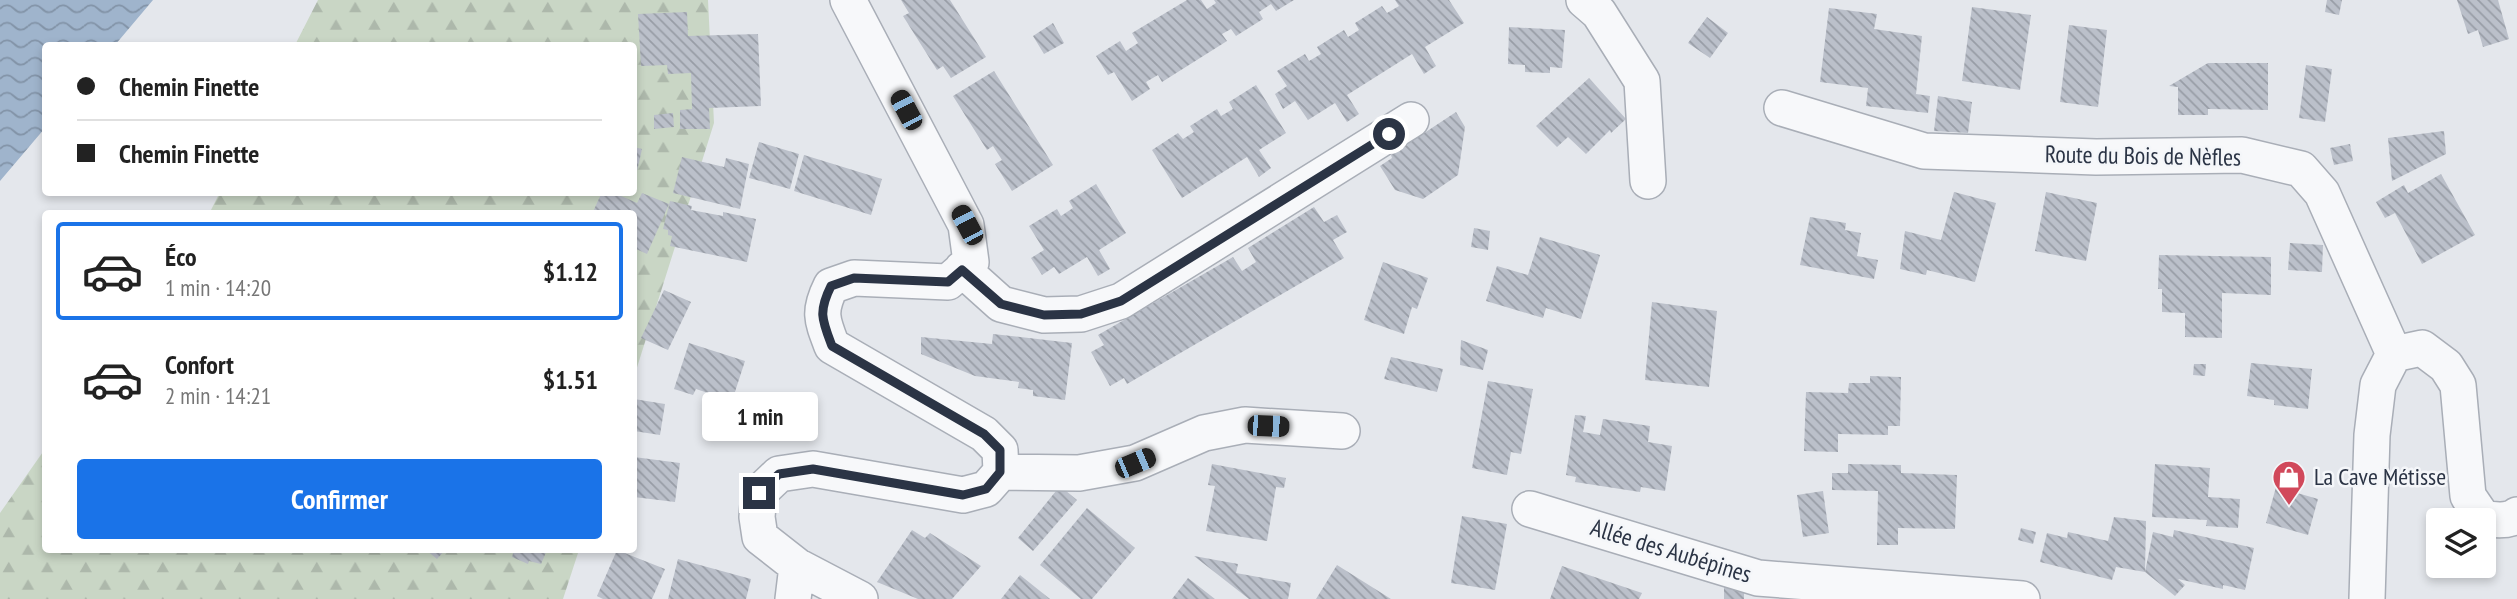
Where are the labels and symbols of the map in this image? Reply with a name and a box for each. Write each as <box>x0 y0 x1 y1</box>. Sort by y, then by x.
car <box>887 87 926 133</box>
route start <box>1373 118 1405 150</box>
street label: Route du Bois de Nèfles <box>2045 138 2241 173</box>
car <box>948 202 987 248</box>
callout: 1 min <box>701 392 817 440</box>
car <box>1247 415 1290 437</box>
car <box>1112 445 1159 481</box>
shop icon: La Cave Métisse <box>2270 458 2308 507</box>
place label: La Cave Métisse <box>2314 461 2446 492</box>
route end <box>743 477 775 509</box>
street label: Allée des Aubépines <box>1587 511 1755 590</box>

